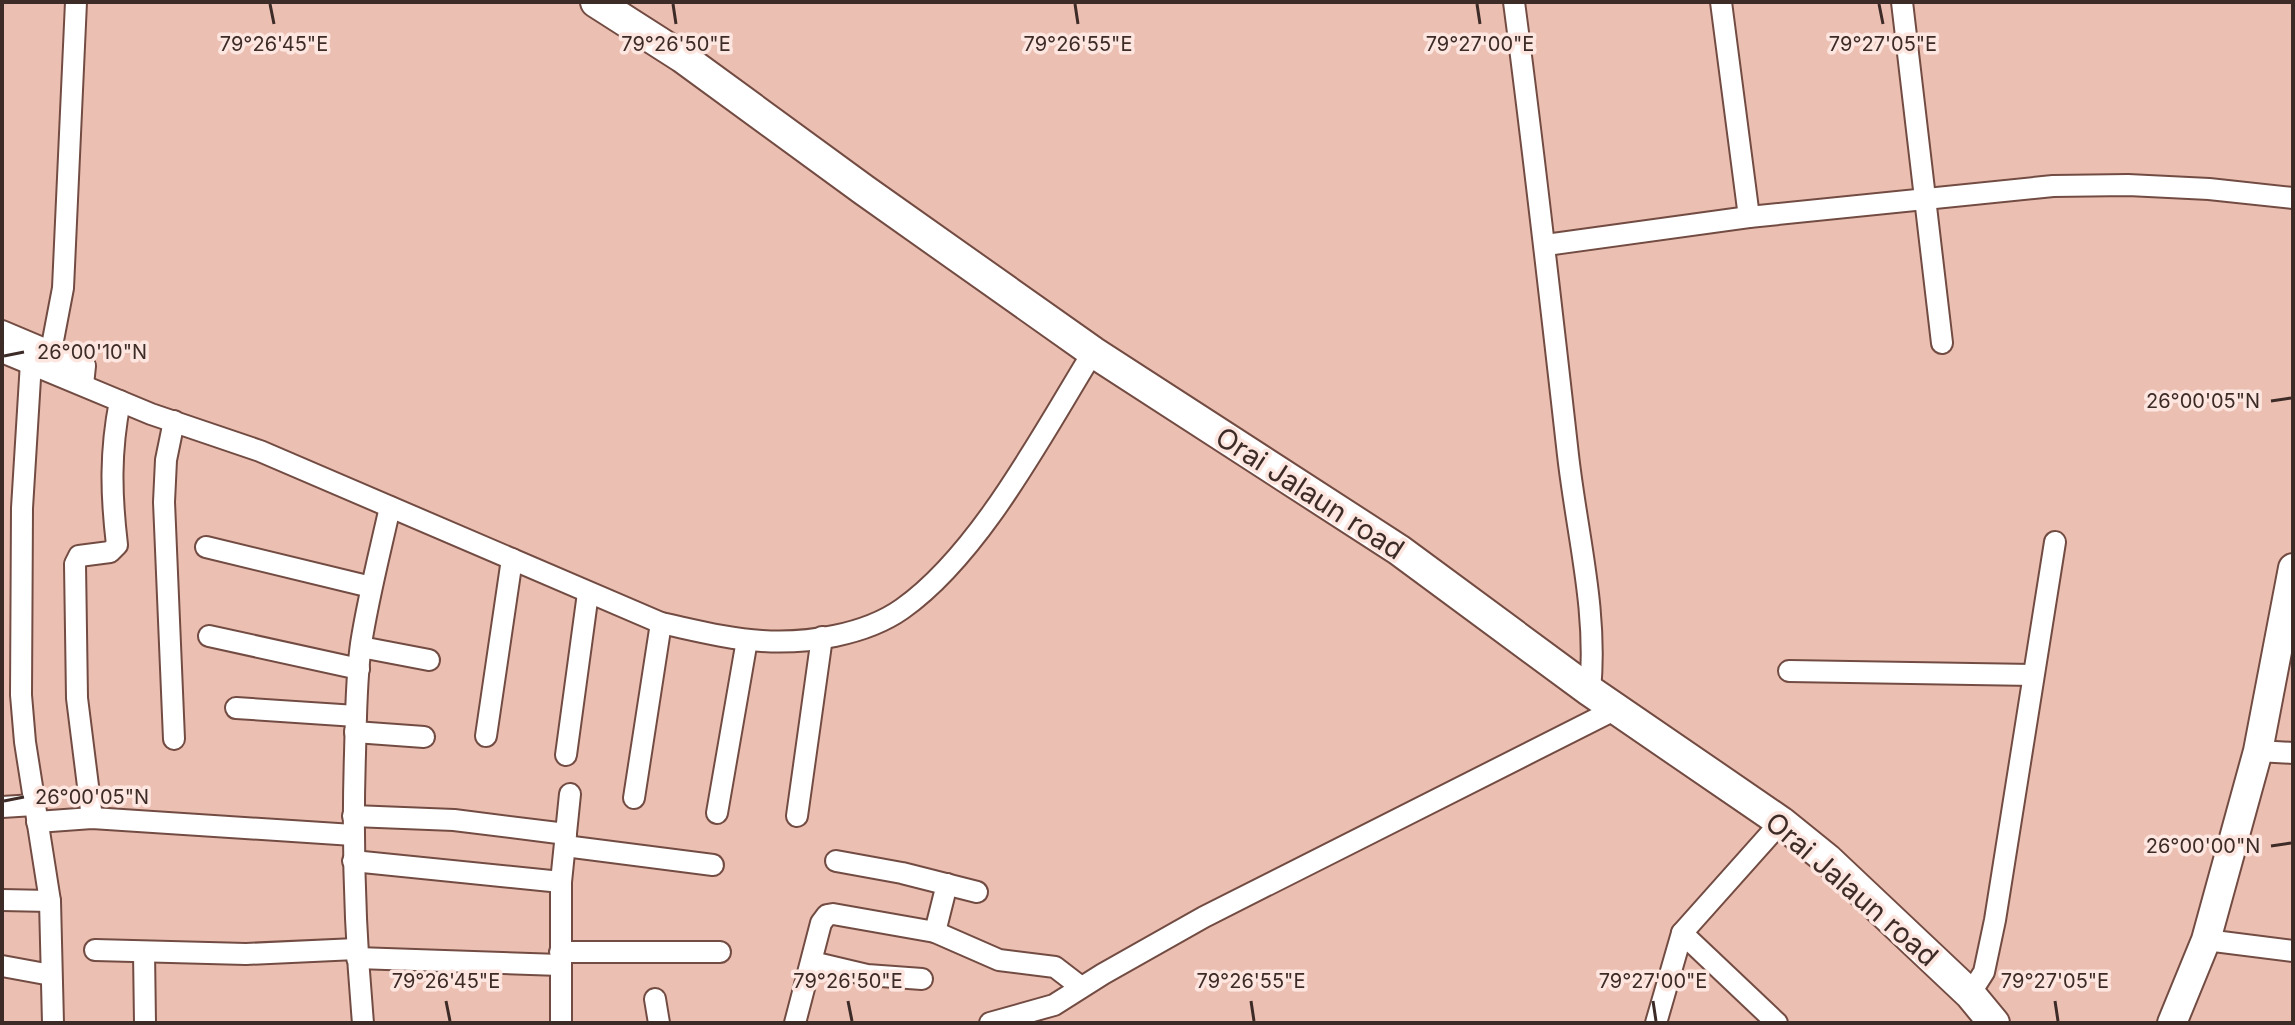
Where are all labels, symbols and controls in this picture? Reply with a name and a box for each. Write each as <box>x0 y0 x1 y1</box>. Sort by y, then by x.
text: 79°26'45"E <box>220 32 328 56</box>
text: 79°26'50"E <box>621 32 731 56</box>
text: 79°26'55"E <box>1024 32 1132 56</box>
text: 79°27'00"E <box>1426 32 1534 56</box>
text: 79°27'05"E <box>1829 32 1937 56</box>
text: 26°00'10"N <box>37 340 147 364</box>
text: 26°00'05"N <box>2146 389 2260 413</box>
street label: Orai Jalaun road <box>1210 420 1410 566</box>
text: 26°00'05"N <box>35 785 149 809</box>
street label: Orai Jalaun road <box>1759 805 1945 973</box>
text: 26°00'00"N <box>2146 834 2260 858</box>
text: 79°26'45"E <box>392 969 500 993</box>
text: 79°26'50"E <box>793 969 903 993</box>
text: 79°26'55"E <box>1197 969 1305 993</box>
text: 79°27'00"E <box>1599 969 1707 993</box>
text: 79°27'05"E <box>2001 969 2109 993</box>

